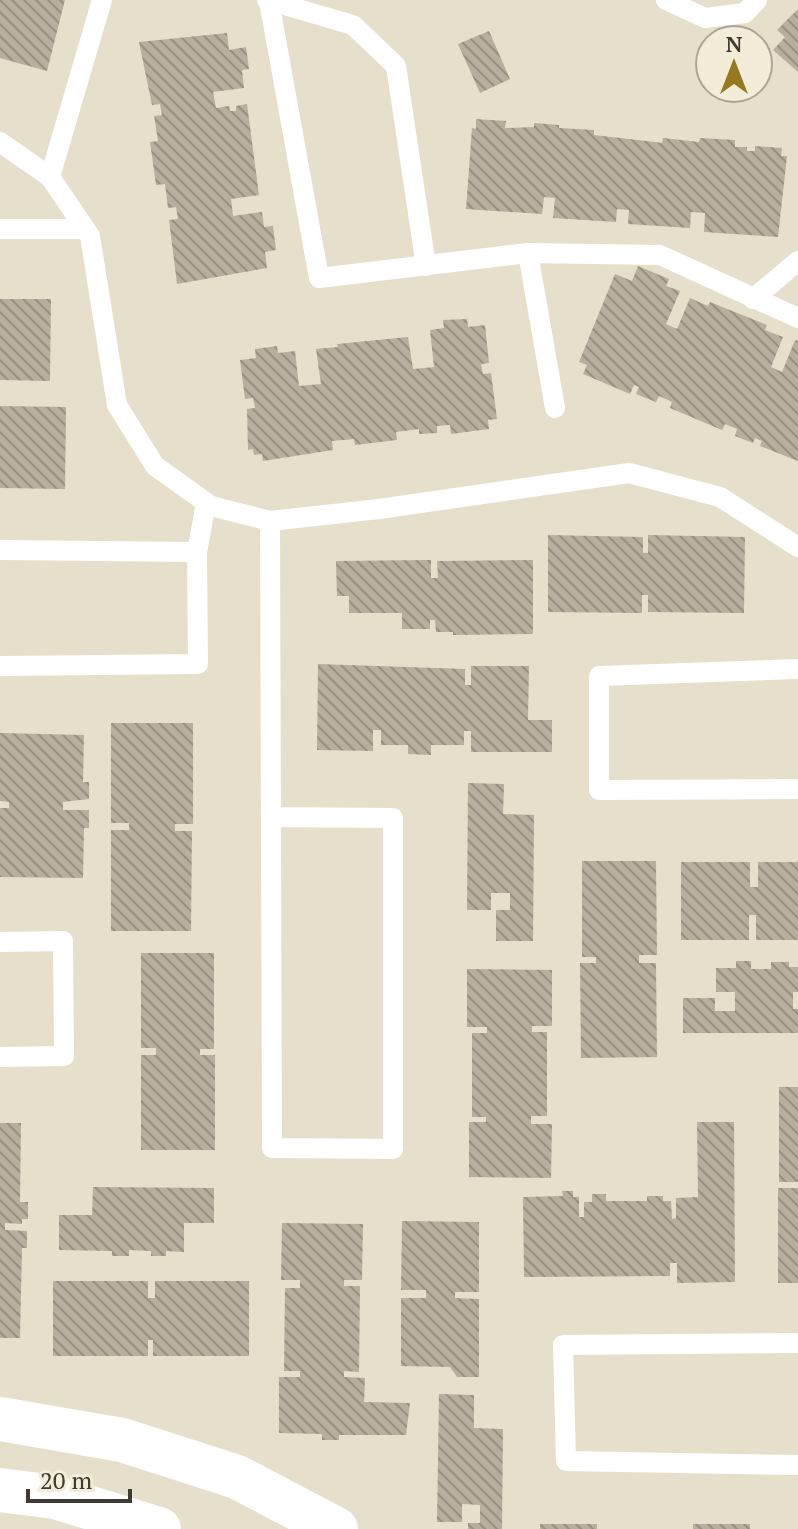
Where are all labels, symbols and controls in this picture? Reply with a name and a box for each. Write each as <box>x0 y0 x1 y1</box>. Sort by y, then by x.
north arrow <box>694 24 774 104</box>
text: N <box>726 29 743 58</box>
scale bar <box>28 1453 130 1503</box>
text: 20 m <box>40 1464 92 1496</box>

